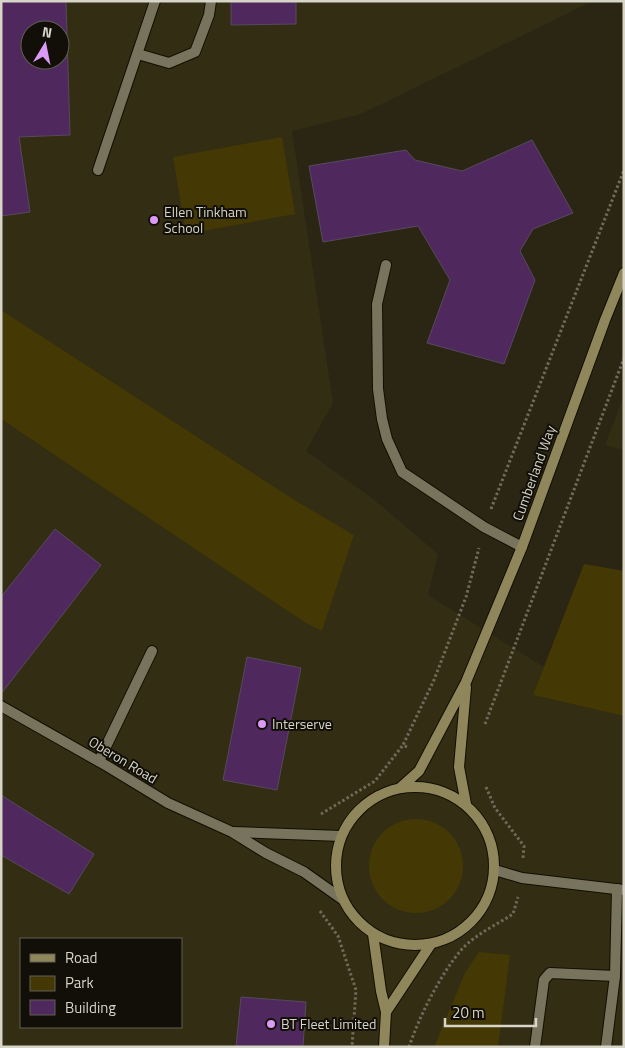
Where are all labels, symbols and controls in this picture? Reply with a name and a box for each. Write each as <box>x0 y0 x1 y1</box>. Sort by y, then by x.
north arrow <box>20 20 70 70</box>
text: N <box>41 21 54 43</box>
place label: Ellen Tinkham School <box>164 201 247 238</box>
marker: Ellen Tinkham School <box>148 214 160 226</box>
street label: Cumberland Way <box>507 422 561 523</box>
place label: Interserve <box>272 713 332 734</box>
marker: Interserve <box>256 718 268 730</box>
street label: Oberon Road <box>85 731 162 788</box>
legend <box>20 938 182 1028</box>
text: Road <box>65 946 97 969</box>
text: Park <box>65 971 94 994</box>
text: Building <box>65 996 116 1019</box>
scale bar <box>445 996 536 1028</box>
text: 20 m <box>452 1001 485 1024</box>
place label: BT Fleet Limited <box>281 1013 376 1034</box>
marker: BT Fleet Limited <box>265 1018 277 1030</box>

